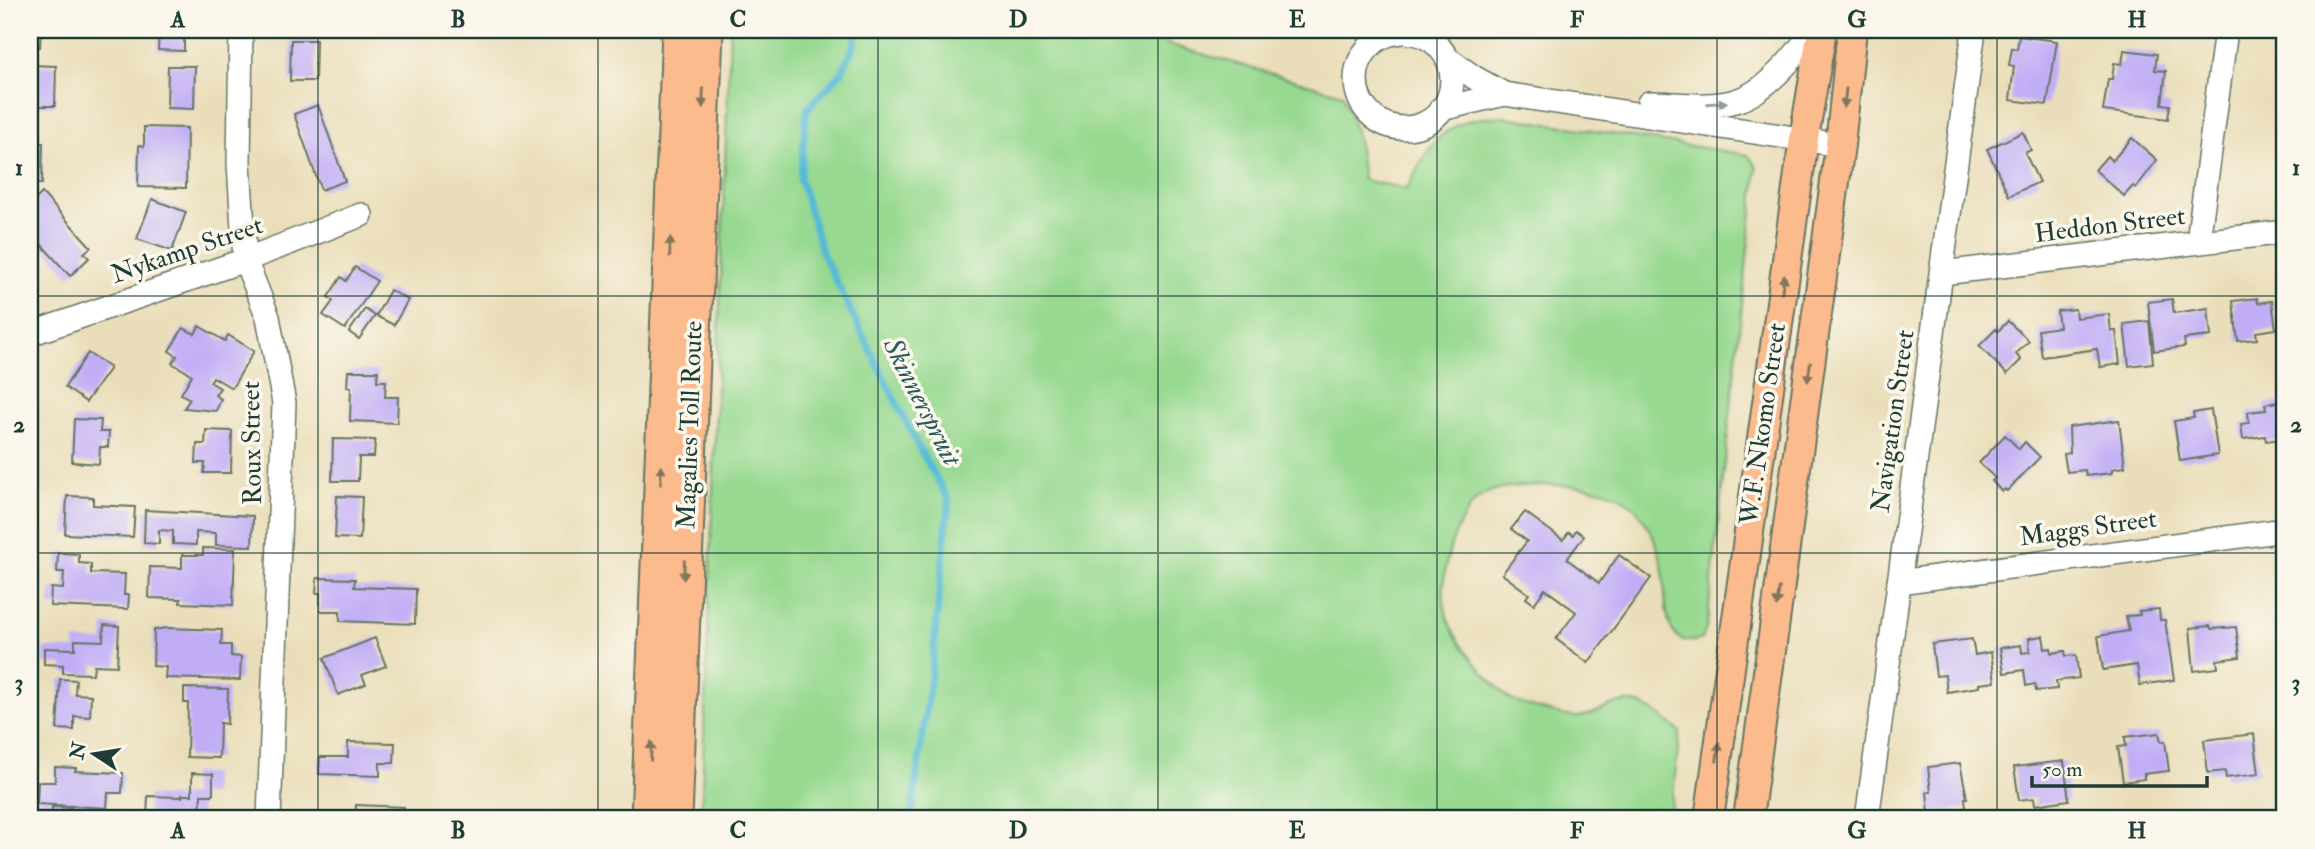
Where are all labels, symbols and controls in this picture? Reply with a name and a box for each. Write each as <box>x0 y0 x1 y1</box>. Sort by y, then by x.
text: A <box>170 5 186 34</box>
text: B <box>450 5 466 34</box>
text: C <box>730 5 746 34</box>
text: D <box>1009 5 1027 34</box>
text: E <box>1289 5 1306 34</box>
text: F <box>1570 5 1585 34</box>
text: G <box>1847 5 1867 34</box>
text: H <box>2128 5 2147 34</box>
one-way arrow <box>697 87 709 109</box>
one-way arrow <box>1839 87 1850 109</box>
one-way arrow <box>1706 97 1728 108</box>
text: 1 <box>15 153 23 182</box>
text: 1 <box>2292 153 2300 182</box>
street label: Heddon Street <box>2033 200 2187 250</box>
street label: Nykamp Street <box>107 209 267 292</box>
one-way arrow <box>665 236 676 258</box>
one-way arrow <box>1778 273 1789 295</box>
street label: Magalies Toll Route <box>670 320 710 530</box>
street label: W.F. Nkomo Street <box>1733 321 1793 528</box>
street label: Navigation Street <box>1864 328 1922 514</box>
water label: Skinnerspruit <box>874 331 970 474</box>
one-way arrow <box>1803 361 1814 383</box>
street label: Roux Street <box>235 381 269 505</box>
text: 2 <box>13 410 25 439</box>
text: 2 <box>2290 410 2302 439</box>
one-way arrow <box>656 464 667 486</box>
street label: Maggs Street <box>2017 503 2159 553</box>
one-way arrow <box>679 559 690 581</box>
one-way arrow <box>1773 586 1784 608</box>
text: 3 <box>15 668 23 697</box>
text: 3 <box>2292 668 2300 697</box>
north arrow <box>60 720 130 790</box>
text: N <box>65 739 92 762</box>
one-way arrow <box>645 740 656 762</box>
one-way arrow <box>1713 741 1724 763</box>
scale bar <box>2032 744 2206 788</box>
text: 50 m <box>2042 756 2083 783</box>
text: A <box>170 816 186 845</box>
text: B <box>450 816 466 845</box>
text: C <box>730 816 746 845</box>
text: D <box>1009 816 1027 845</box>
text: E <box>1289 816 1306 845</box>
text: F <box>1570 816 1585 845</box>
text: G <box>1847 816 1867 845</box>
text: H <box>2128 816 2147 845</box>

